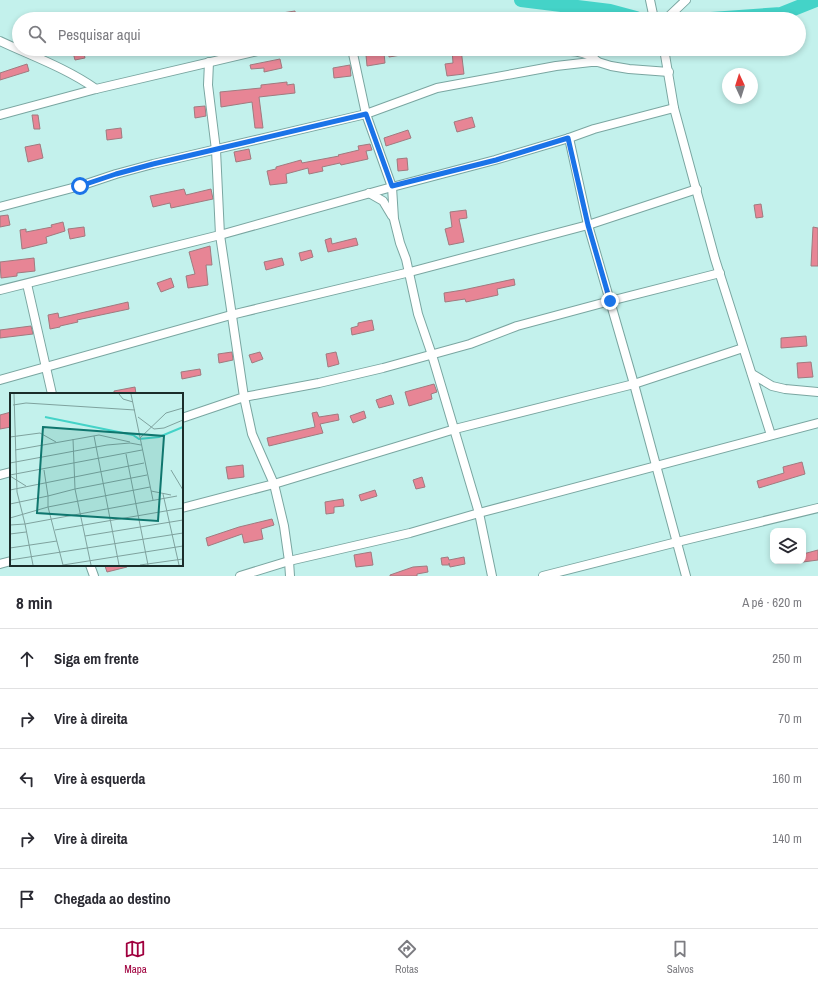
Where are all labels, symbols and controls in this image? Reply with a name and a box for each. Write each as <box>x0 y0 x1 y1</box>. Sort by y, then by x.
search box <box>12 12 806 56</box>
icon: search <box>26 23 48 45</box>
text: Pesquisar aqui <box>58 24 141 45</box>
north arrow <box>722 68 758 104</box>
route start <box>71 177 89 195</box>
route end <box>601 292 619 310</box>
inset map <box>10 393 183 566</box>
map controls <box>770 528 806 564</box>
button: layers <box>770 528 806 564</box>
text: 8 min <box>16 591 52 614</box>
text: A pé · 620 m <box>742 594 802 611</box>
icon: ahead <box>16 648 38 670</box>
text: Siga em frente <box>54 648 139 669</box>
text: 250 m <box>772 650 802 667</box>
icon: right <box>16 708 38 730</box>
text: Vire à direita <box>54 708 128 729</box>
text: 70 m <box>778 710 802 727</box>
icon: left <box>16 768 38 790</box>
text: Vire à esquerda <box>54 768 145 789</box>
text: 160 m <box>772 770 802 787</box>
icon: right <box>16 828 38 850</box>
text: Vire à direita <box>54 828 128 849</box>
text: 140 m <box>772 830 802 847</box>
icon: arrive <box>16 888 38 910</box>
text: Chegada ao destino <box>54 888 171 909</box>
tab: Mapa <box>124 938 147 976</box>
tab: Rotas <box>395 938 419 976</box>
tab: Salvos <box>667 938 694 976</box>

